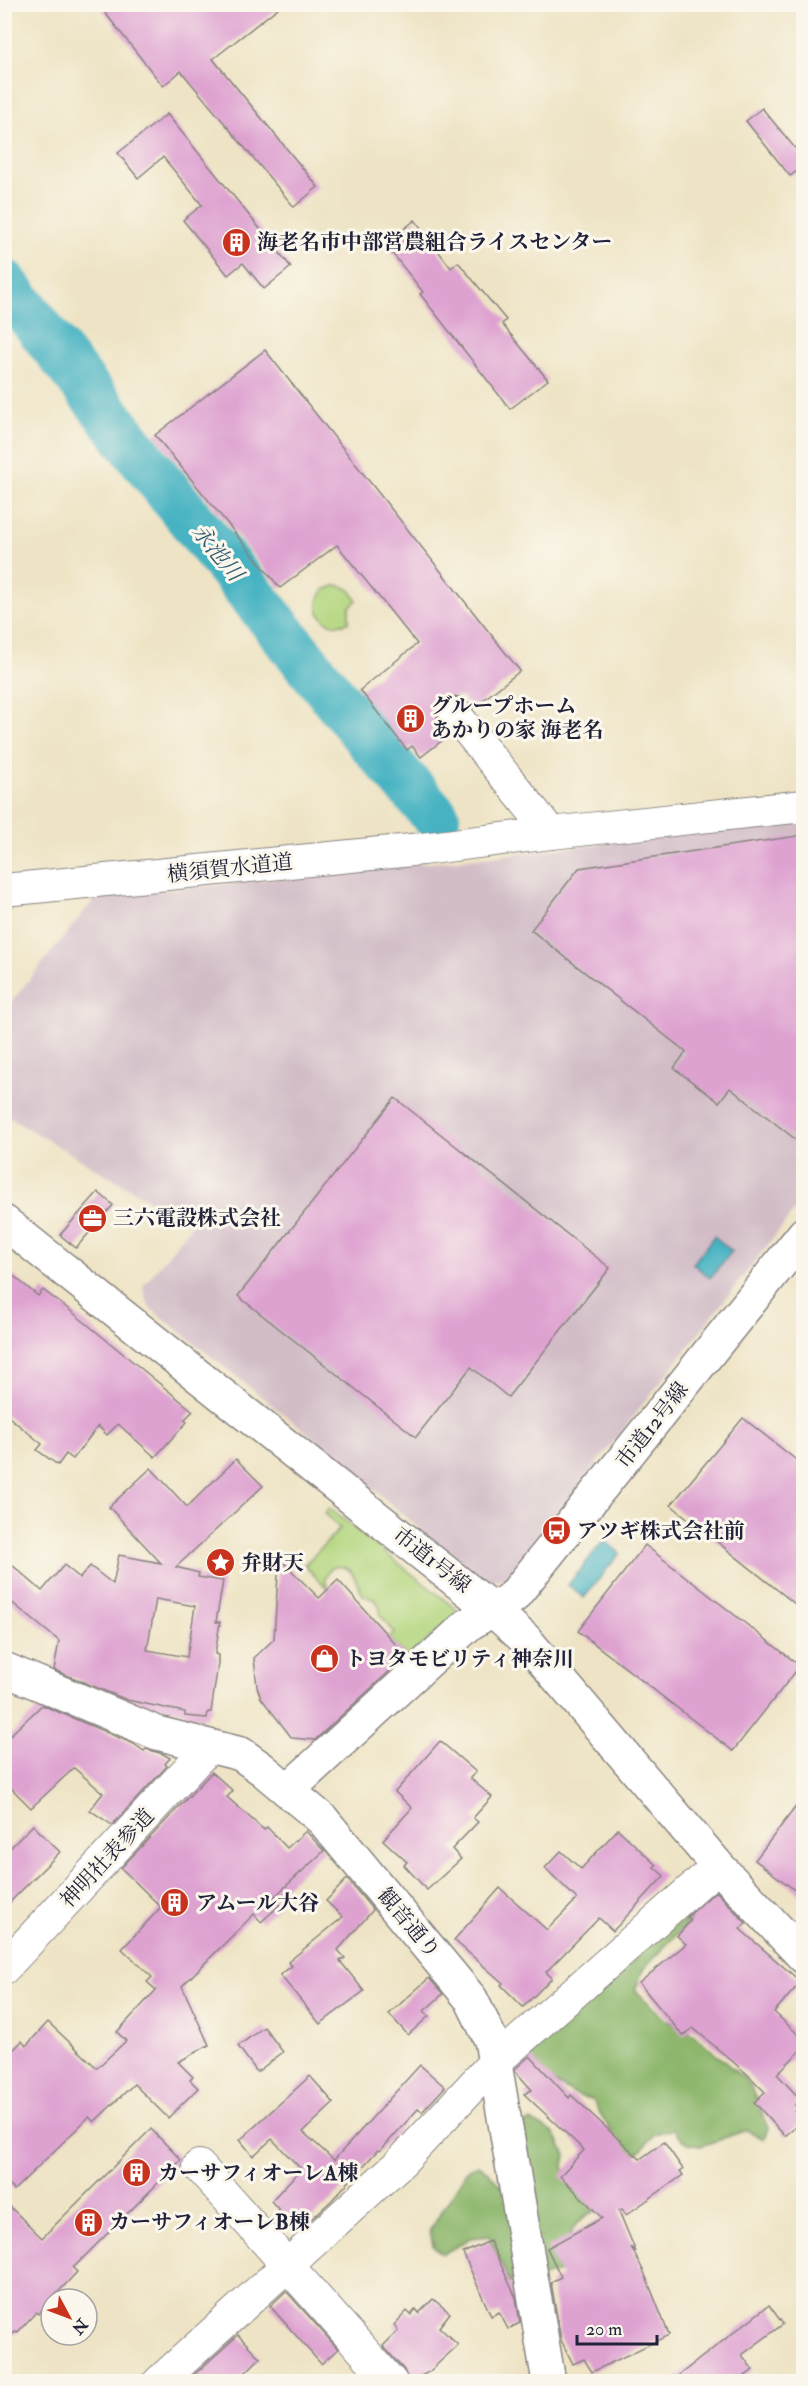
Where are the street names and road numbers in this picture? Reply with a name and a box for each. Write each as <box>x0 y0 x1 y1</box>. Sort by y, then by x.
street label: 横須賀水道道 <box>166 848 294 889</box>
street label: 市道12号線 <box>610 1377 694 1474</box>
street label: 市道1号線 <box>387 1522 476 1599</box>
street label: 神明社表参道 <box>55 1803 160 1914</box>
street label: 観音通り <box>371 1882 446 1964</box>

